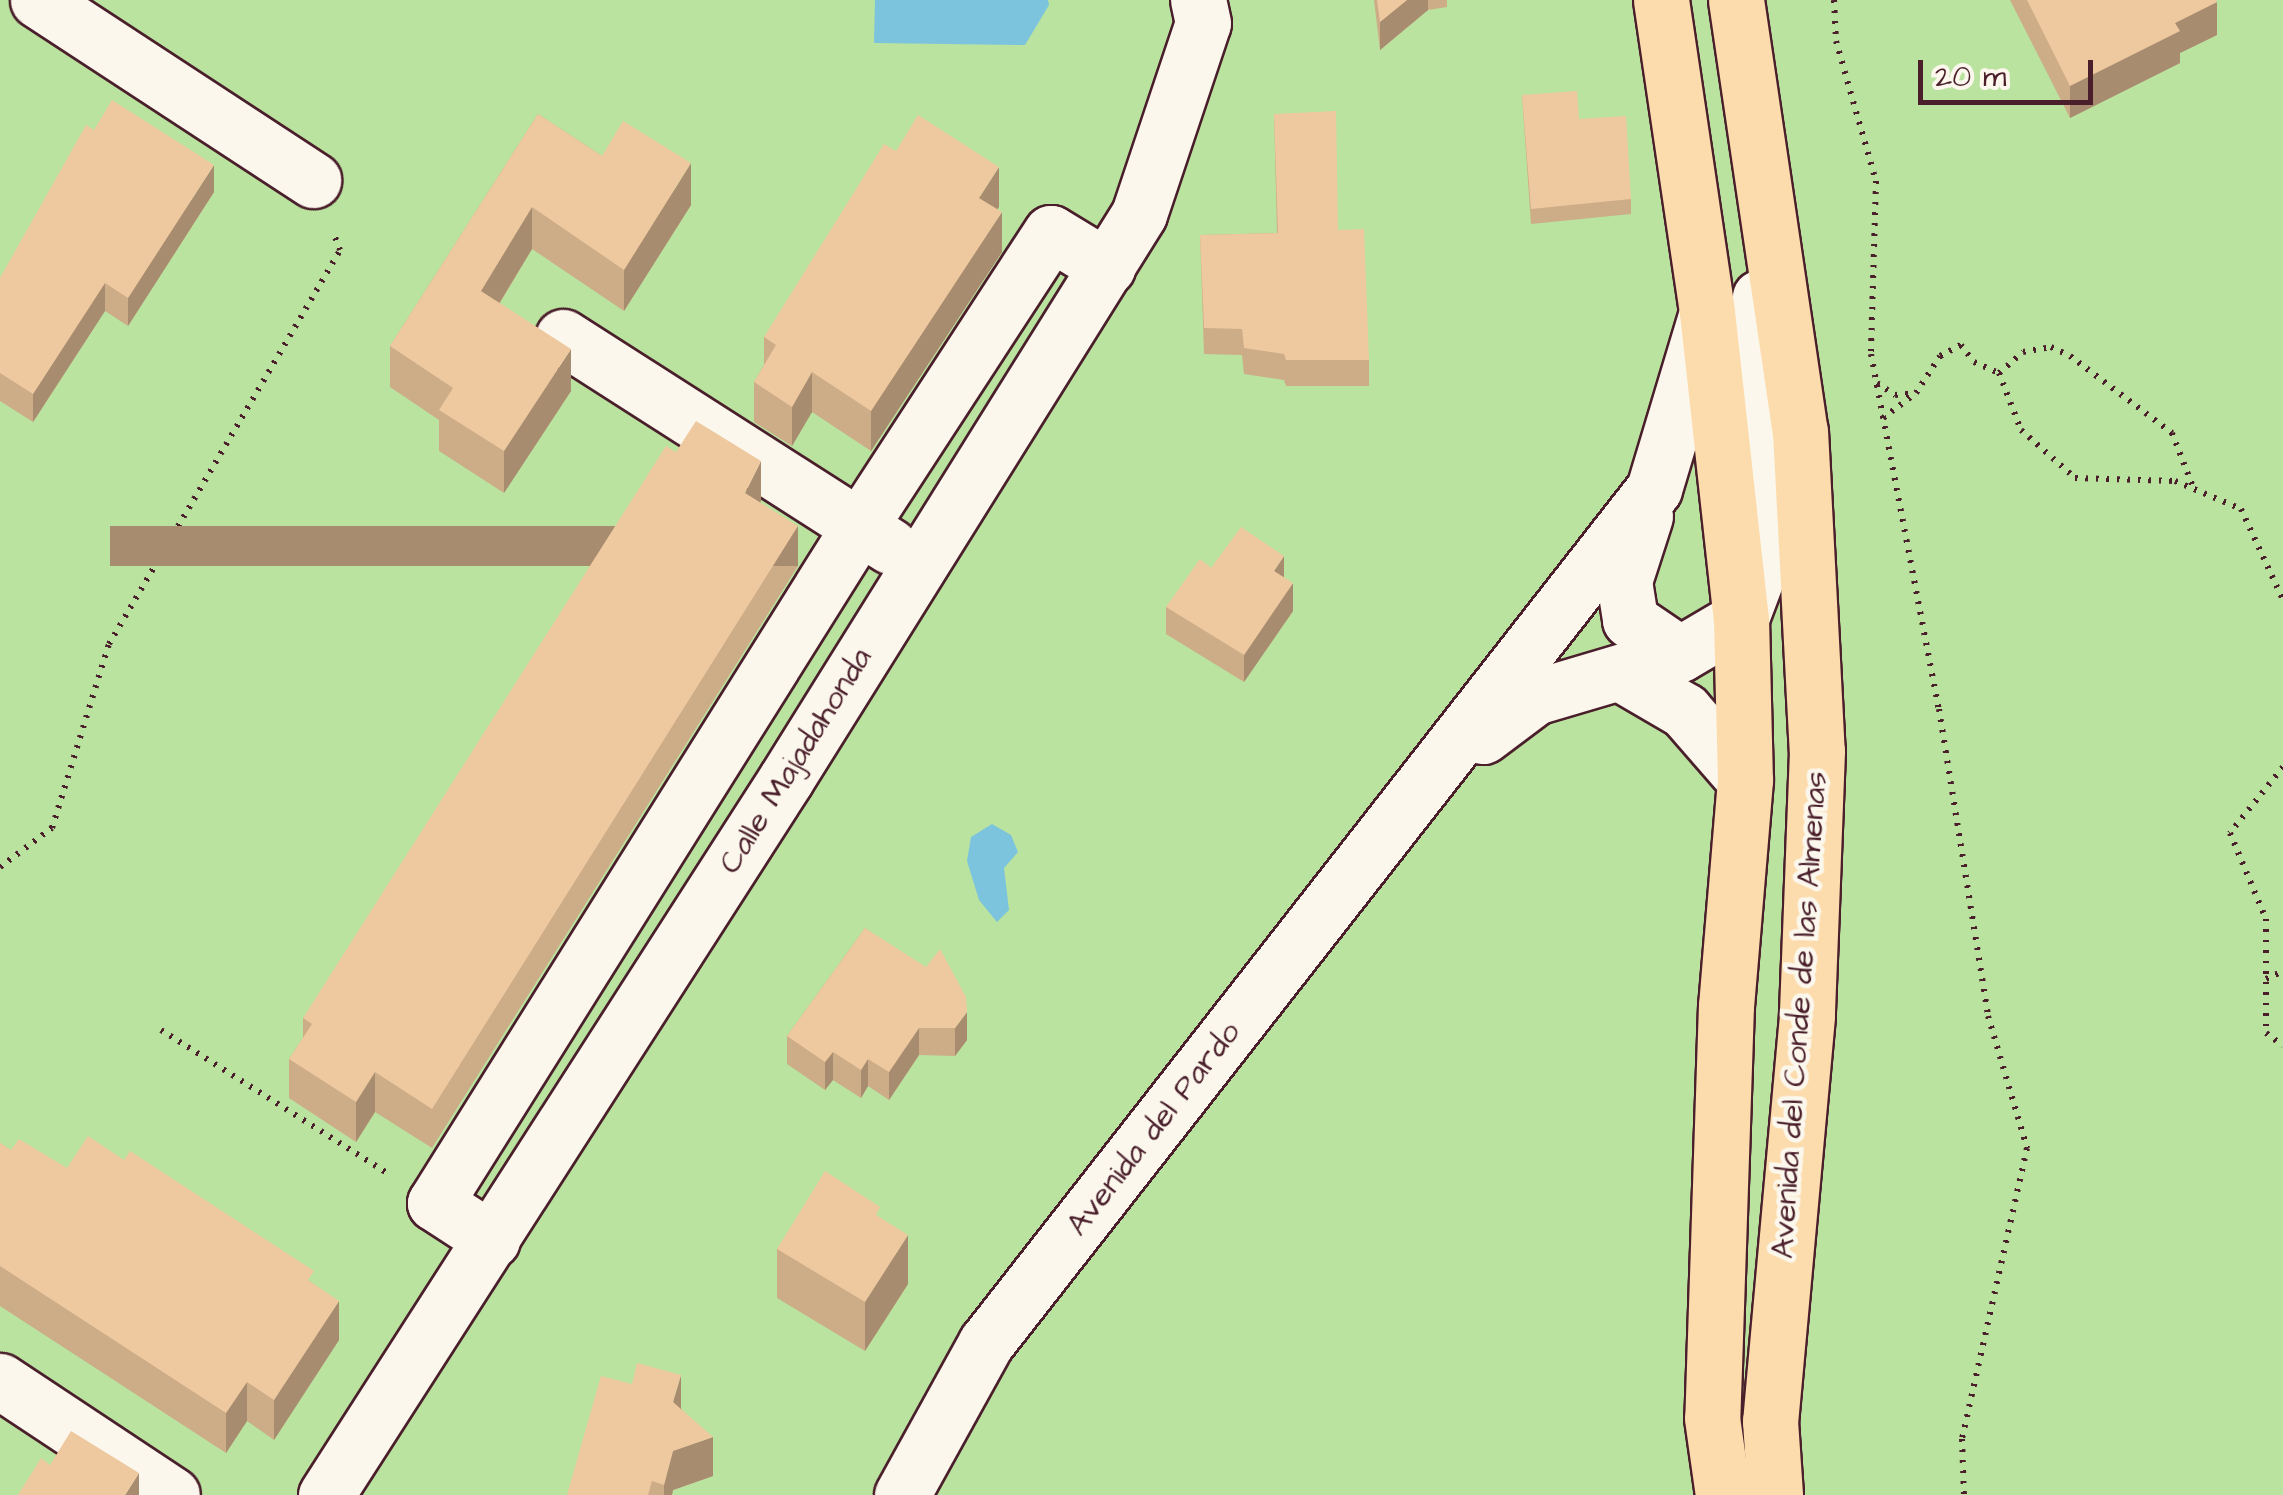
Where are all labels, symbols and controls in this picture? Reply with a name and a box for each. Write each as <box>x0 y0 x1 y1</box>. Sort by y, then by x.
scale bar <box>1923 40 2098 102</box>
text: 20 m <box>1935 56 2006 98</box>
street label: Calle Majadahonda <box>711 641 881 881</box>
street label: Avenida del Conde de las Almenas <box>1764 770 1836 1260</box>
street label: Avenida del Pardo <box>1059 1014 1249 1244</box>

